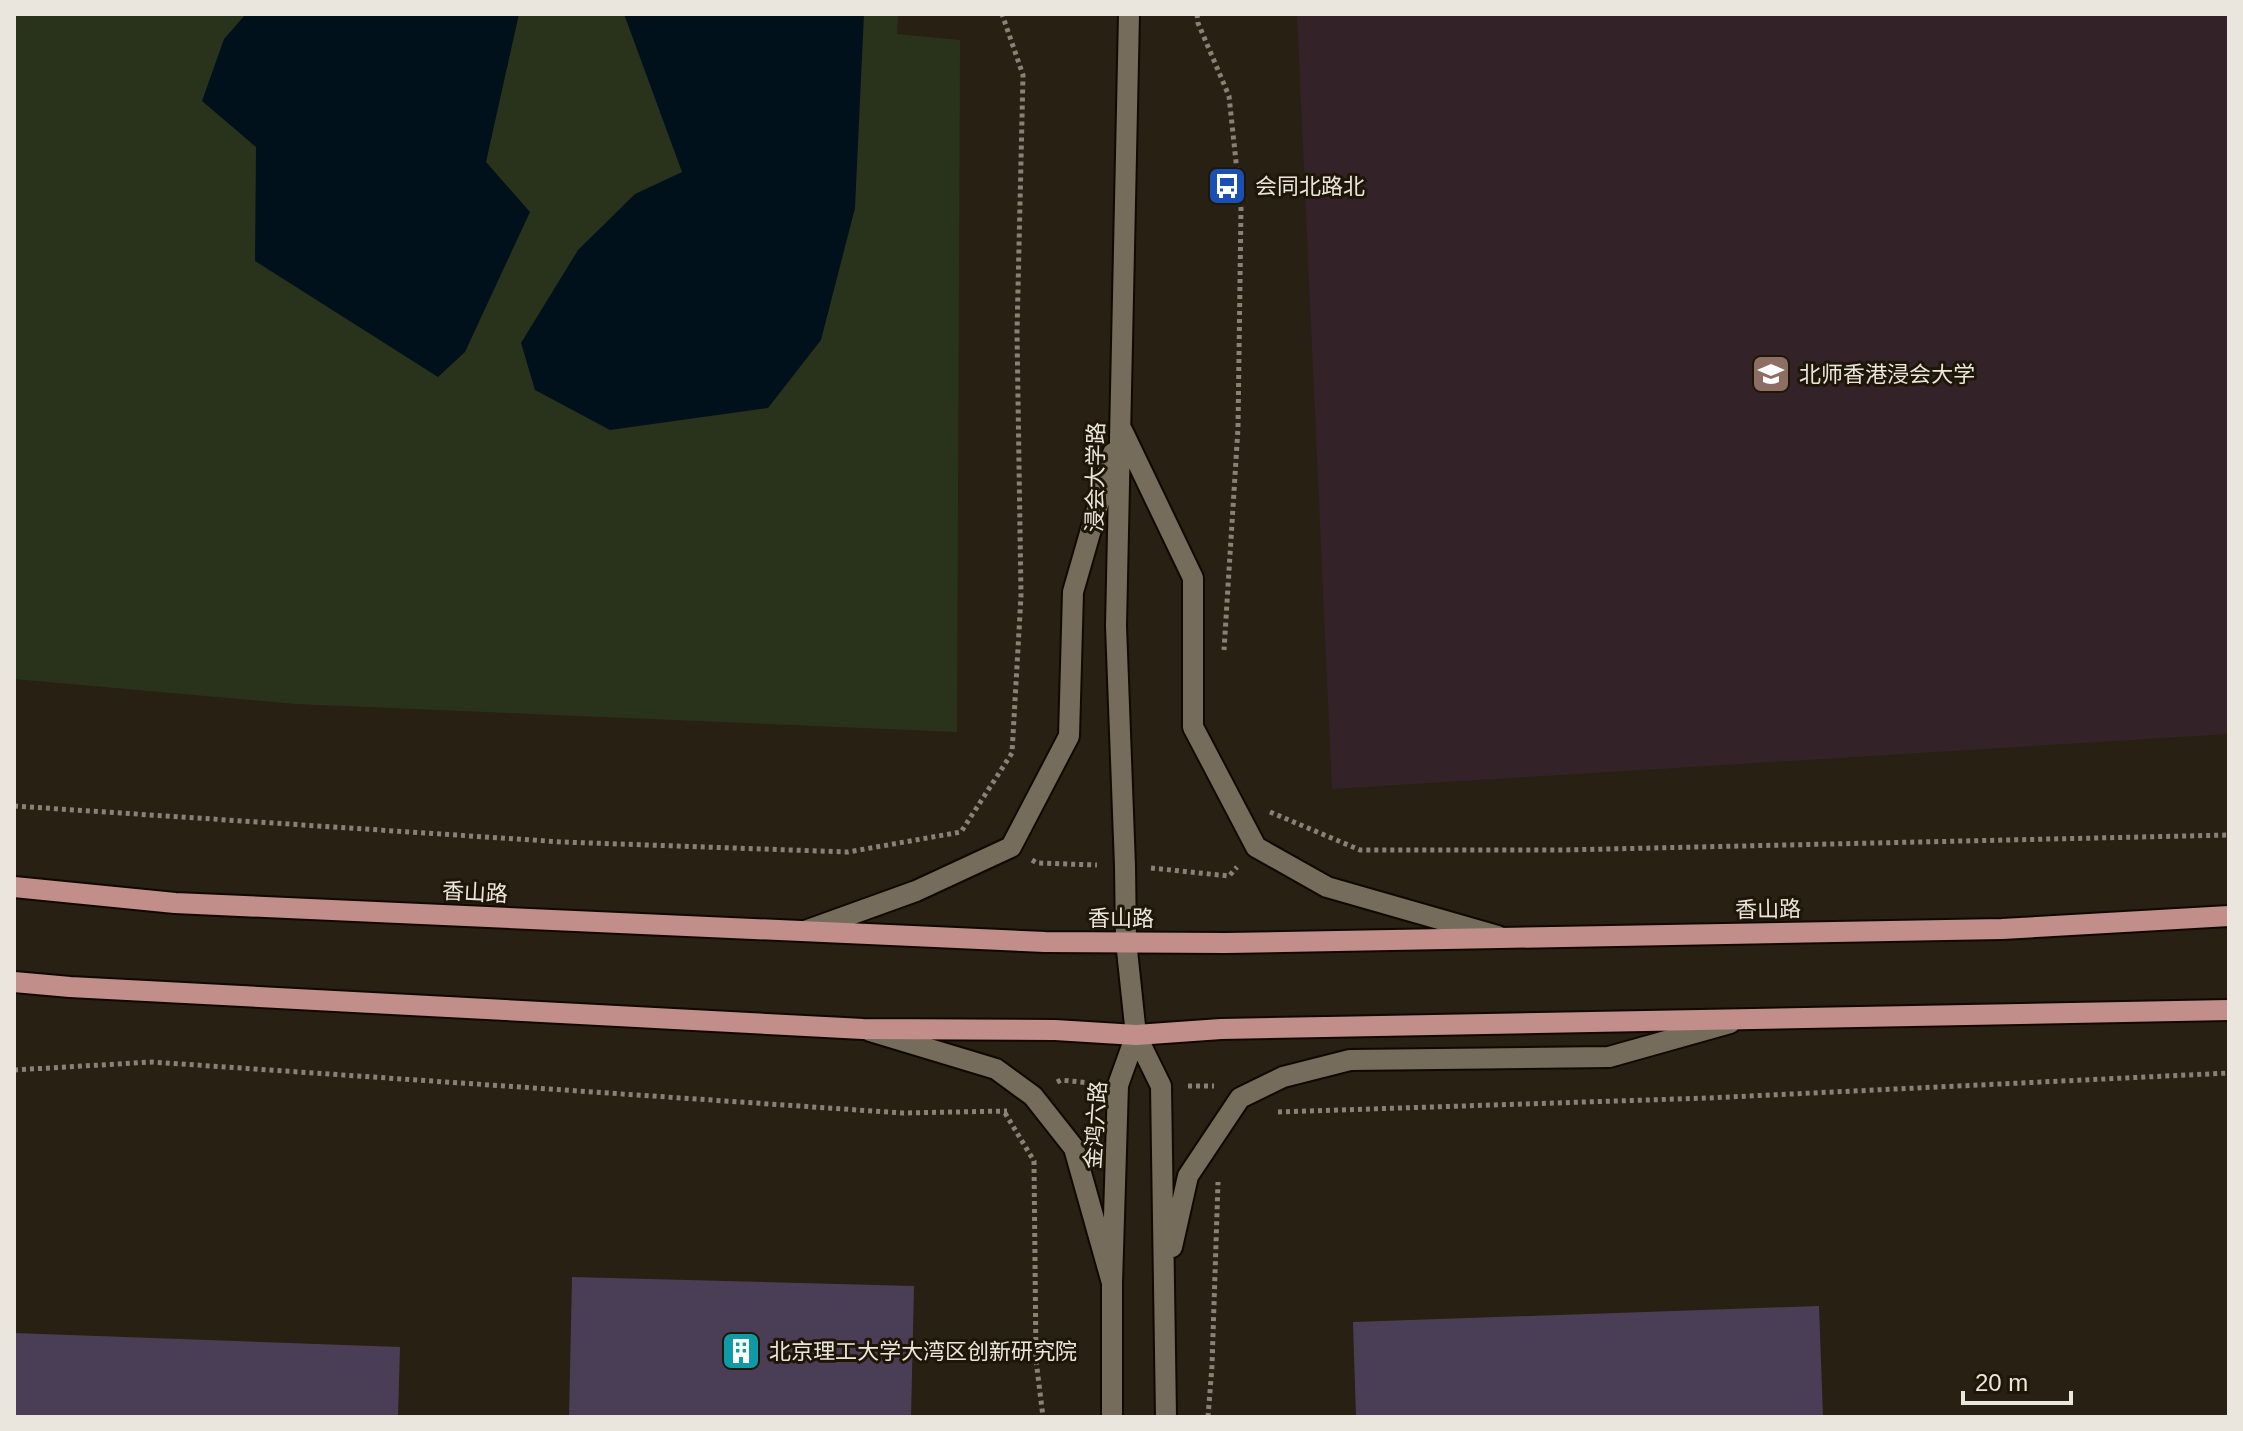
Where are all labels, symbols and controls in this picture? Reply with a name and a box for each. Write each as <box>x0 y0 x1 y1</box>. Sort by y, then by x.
bus stop icon: 会同北路北 <box>1206 165 1248 207</box>
place label: 会同北路北 <box>1255 174 1365 199</box>
school or university icon: 北师香港浸会大学 <box>1750 353 1792 395</box>
place label: 北师香港浸会大学 <box>1799 362 1975 387</box>
street label: 浸会大学路 <box>1082 422 1109 532</box>
street label: 香山路 <box>441 878 509 907</box>
street label: 香山路 <box>1735 896 1801 923</box>
street label: 香山路 <box>1088 906 1154 931</box>
street label: 金鸿六路 <box>1080 1080 1111 1170</box>
building icon: 北京理工大学大湾区创新研究院 <box>720 1330 762 1372</box>
place label: 北京理工大学大湾区创新研究院 <box>769 1339 1077 1364</box>
scale bar <box>1963 1355 2071 1405</box>
text: 20 m <box>1975 1369 2028 1396</box>

